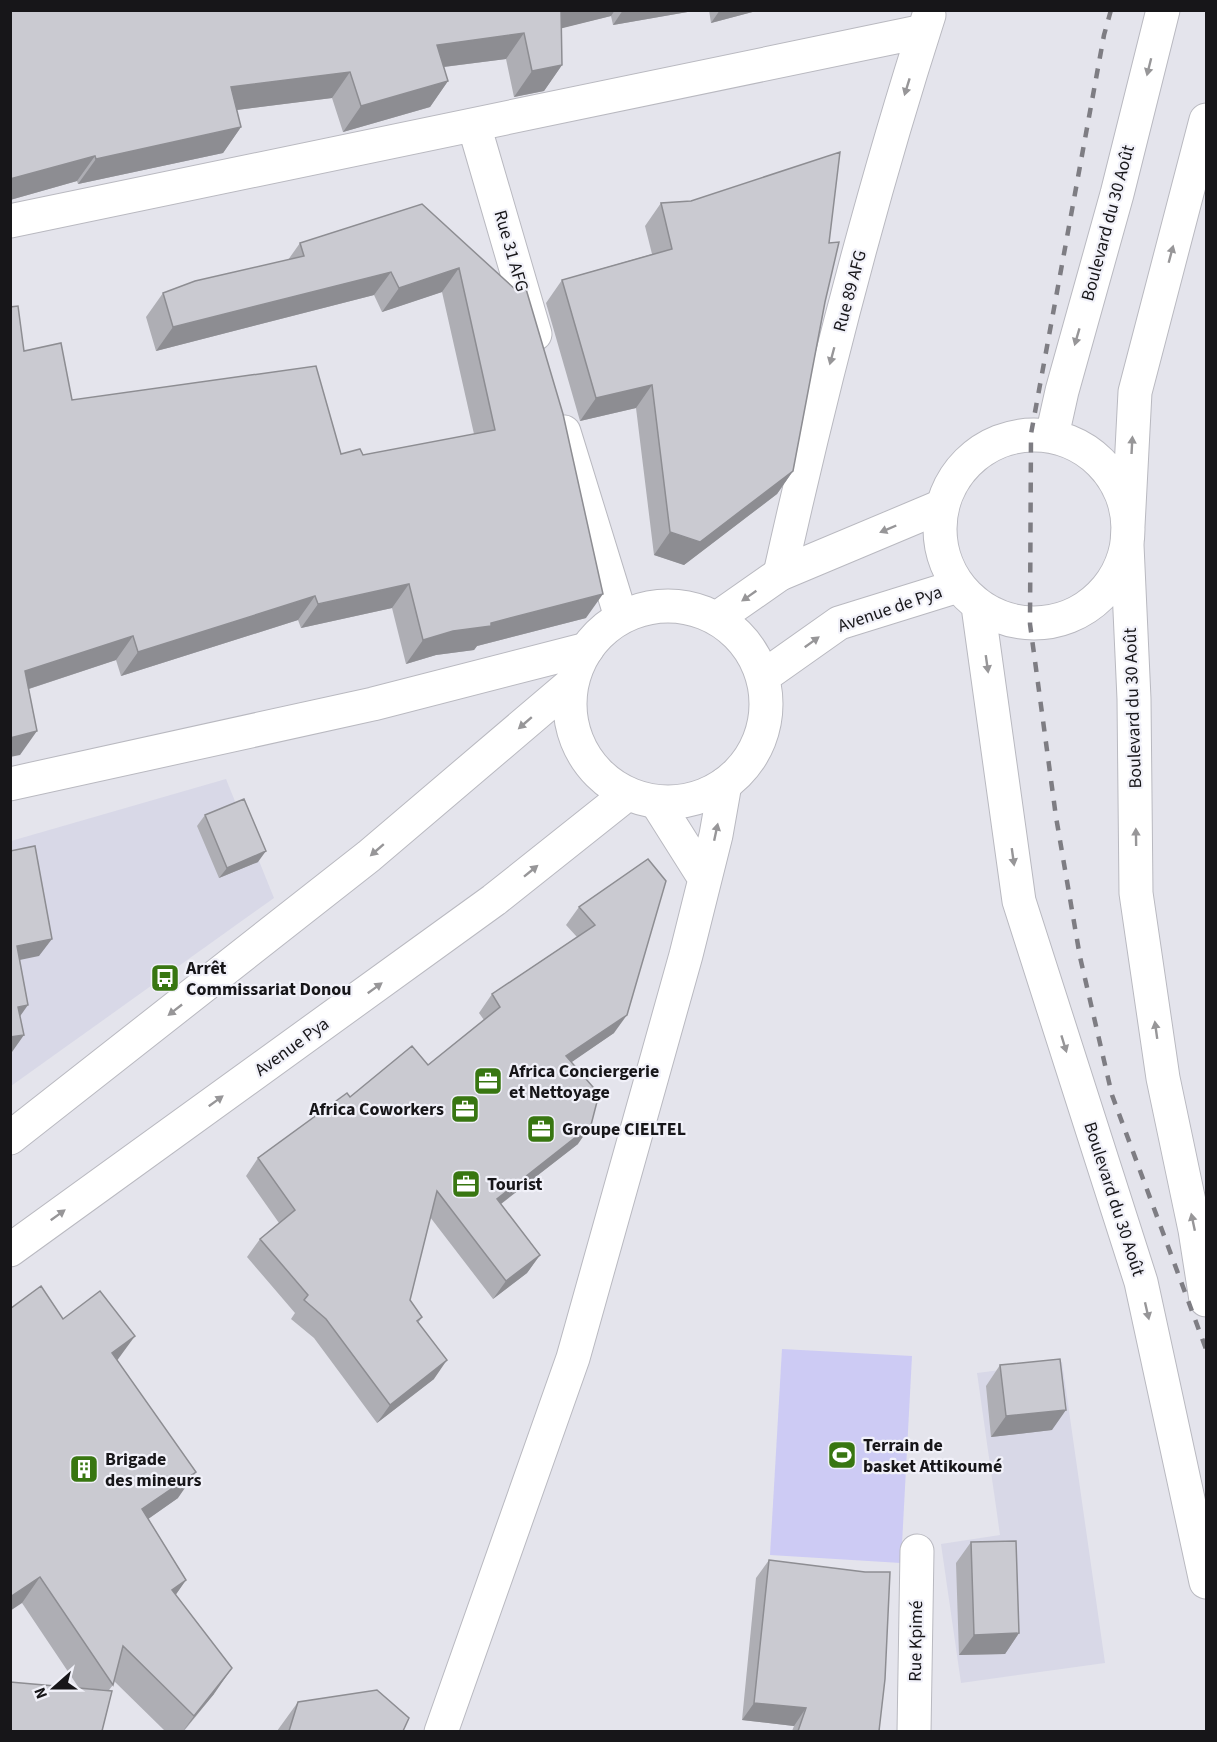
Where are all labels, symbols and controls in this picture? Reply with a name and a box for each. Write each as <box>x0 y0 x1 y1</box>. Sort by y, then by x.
one-way arrow <box>1144 58 1154 76</box>
one-way arrow <box>902 78 911 96</box>
street label: Boulevard du 30 Août <box>1075 142 1141 304</box>
street label: Rue 31 AFG <box>487 207 535 295</box>
one-way arrow <box>1167 245 1177 264</box>
street label: Rue 89 AFG <box>827 247 873 335</box>
one-way arrow <box>1072 328 1082 346</box>
one-way arrow <box>827 347 837 365</box>
one-way arrow <box>1128 435 1137 454</box>
one-way arrow <box>879 525 897 534</box>
street label: Avenue de Pya <box>834 579 946 639</box>
one-way arrow <box>741 590 757 602</box>
street label: Boulevard du 30 Août <box>1118 627 1148 789</box>
one-way arrow <box>804 637 819 649</box>
one-way arrow <box>982 654 991 673</box>
one-way arrow <box>517 716 533 729</box>
one-way arrow <box>712 822 721 841</box>
one-way arrow <box>1131 827 1140 846</box>
one-way arrow <box>369 843 385 856</box>
one-way arrow <box>1009 847 1018 866</box>
one-way arrow <box>523 865 539 878</box>
place label: Arrêt Commissariat Donou <box>185 956 351 1002</box>
bus stop icon: Arrêt Commissariat Donou <box>149 962 181 994</box>
one-way arrow <box>366 982 382 994</box>
one-way arrow <box>168 1004 183 1016</box>
street label: Avenue Pya <box>250 1011 334 1083</box>
one-way arrow <box>1152 1021 1161 1040</box>
one-way arrow <box>1060 1035 1069 1053</box>
place label: Africa Conciergerie et Nettoyage <box>508 1059 659 1105</box>
office icon: Africa Conciergerie et Nettoyage <box>472 1065 504 1097</box>
office icon: Africa Coworkers <box>449 1093 481 1125</box>
one-way arrow <box>209 1096 224 1108</box>
place label: Africa Coworkers <box>308 1097 444 1122</box>
office icon: Groupe CIELTEL <box>525 1113 557 1145</box>
place label: Groupe CIELTEL <box>562 1117 686 1142</box>
street label: Boulevard du 30 Août <box>1077 1119 1151 1279</box>
office icon: Tourist <box>450 1168 482 1200</box>
place label: Tourist <box>487 1172 543 1197</box>
one-way arrow <box>50 1210 65 1222</box>
one-way arrow <box>1188 1212 1197 1231</box>
one-way arrow <box>1143 1301 1152 1320</box>
place label: Terrain de basket Attikoumé <box>863 1433 1002 1479</box>
sports icon: Terrain de basket Attikoumé <box>826 1439 858 1471</box>
place label: Brigade des mineurs <box>105 1447 201 1493</box>
building icon: Brigade des mineurs <box>68 1453 100 1485</box>
street label: Rue Kpimé <box>903 1600 929 1682</box>
north arrow <box>24 1658 84 1718</box>
text: N <box>29 1684 53 1702</box>

